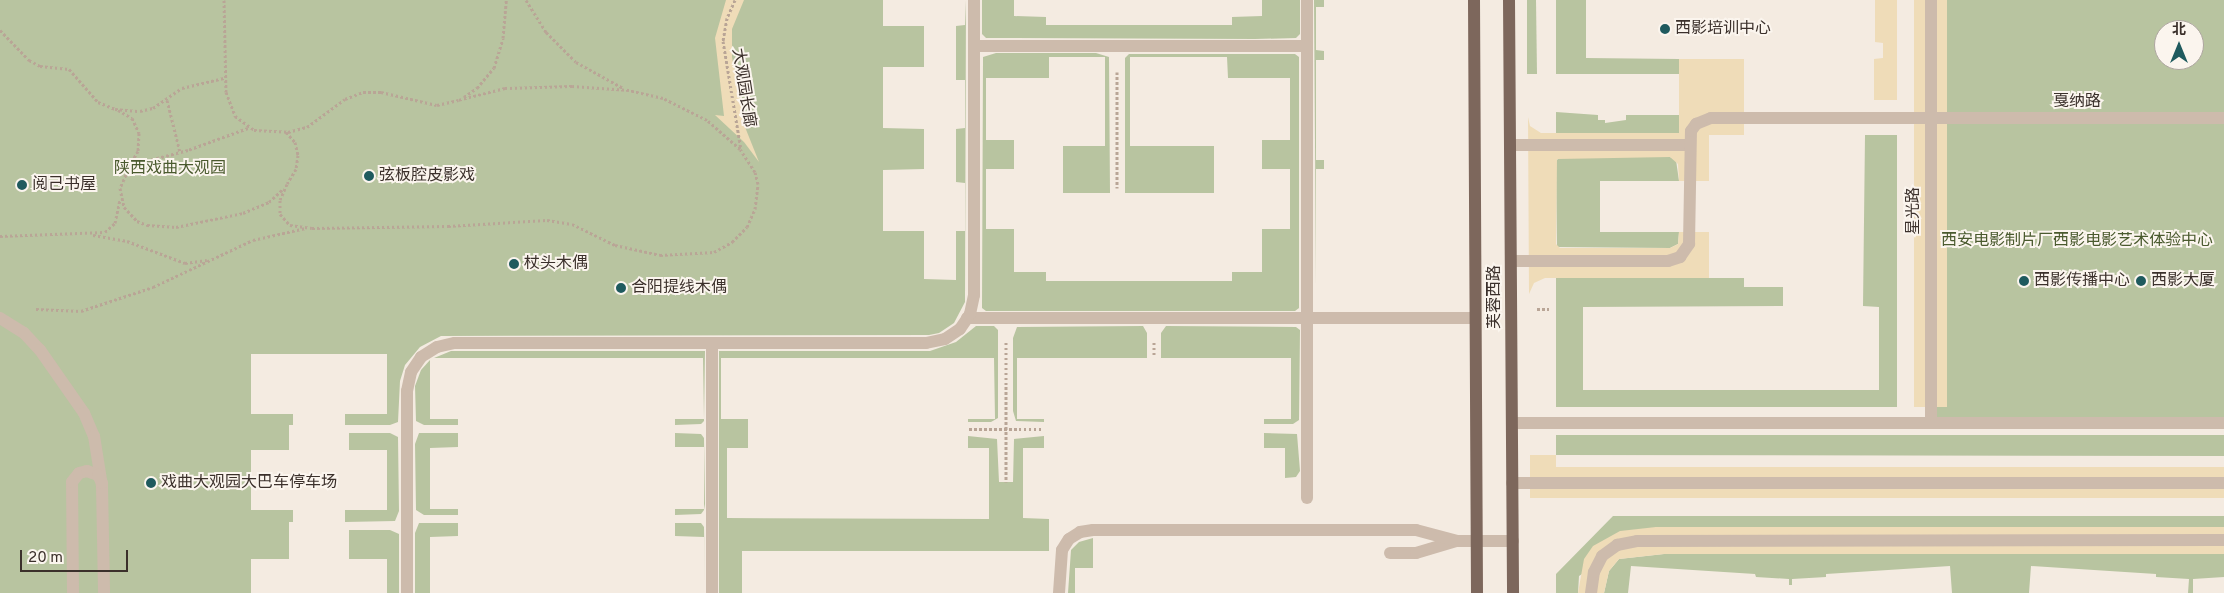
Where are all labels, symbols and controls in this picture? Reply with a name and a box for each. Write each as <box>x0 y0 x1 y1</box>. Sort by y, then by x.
place label: 西影培训中心 <box>1675 19 1771 39</box>
north arrow <box>2154 20 2204 70</box>
text: 北 <box>2172 22 2186 39</box>
marker: 西影培训中心 <box>1659 23 1671 35</box>
street label: 大观园长廊 <box>727 47 759 129</box>
street label: 戛纳路 <box>2053 92 2101 112</box>
park label: 陕西戏曲大观园 <box>114 159 226 179</box>
place label: 弦板腔皮影戏 <box>379 166 475 186</box>
marker: 弦板腔皮影戏 <box>363 170 375 182</box>
place label: 阅己书屋 <box>32 175 96 195</box>
marker: 阅己书屋 <box>16 179 28 191</box>
street label: 星光路 <box>1904 187 1924 235</box>
park label: 西安电影制片厂·西影电影艺术体验中心 <box>1941 231 2213 251</box>
place label: 杖头木偶 <box>524 254 588 274</box>
marker: 杖头木偶 <box>508 258 520 270</box>
street label: 芙蓉西路 <box>1485 265 1505 329</box>
place label: 西影传播中心 <box>2034 271 2130 291</box>
place label: 西影大厦 <box>2151 271 2215 291</box>
marker: 西影传播中心 <box>2018 275 2030 287</box>
marker: 西影大厦 <box>2135 275 2147 287</box>
place label: 合阳提线木偶 <box>631 278 727 298</box>
marker: 合阳提线木偶 <box>615 282 627 294</box>
place label: 戏曲大观园大巴车停车场 <box>161 473 337 493</box>
marker: 戏曲大观园大巴车停车场 <box>145 477 157 489</box>
scale bar <box>22 540 130 572</box>
text: 20 m <box>28 549 63 568</box>

